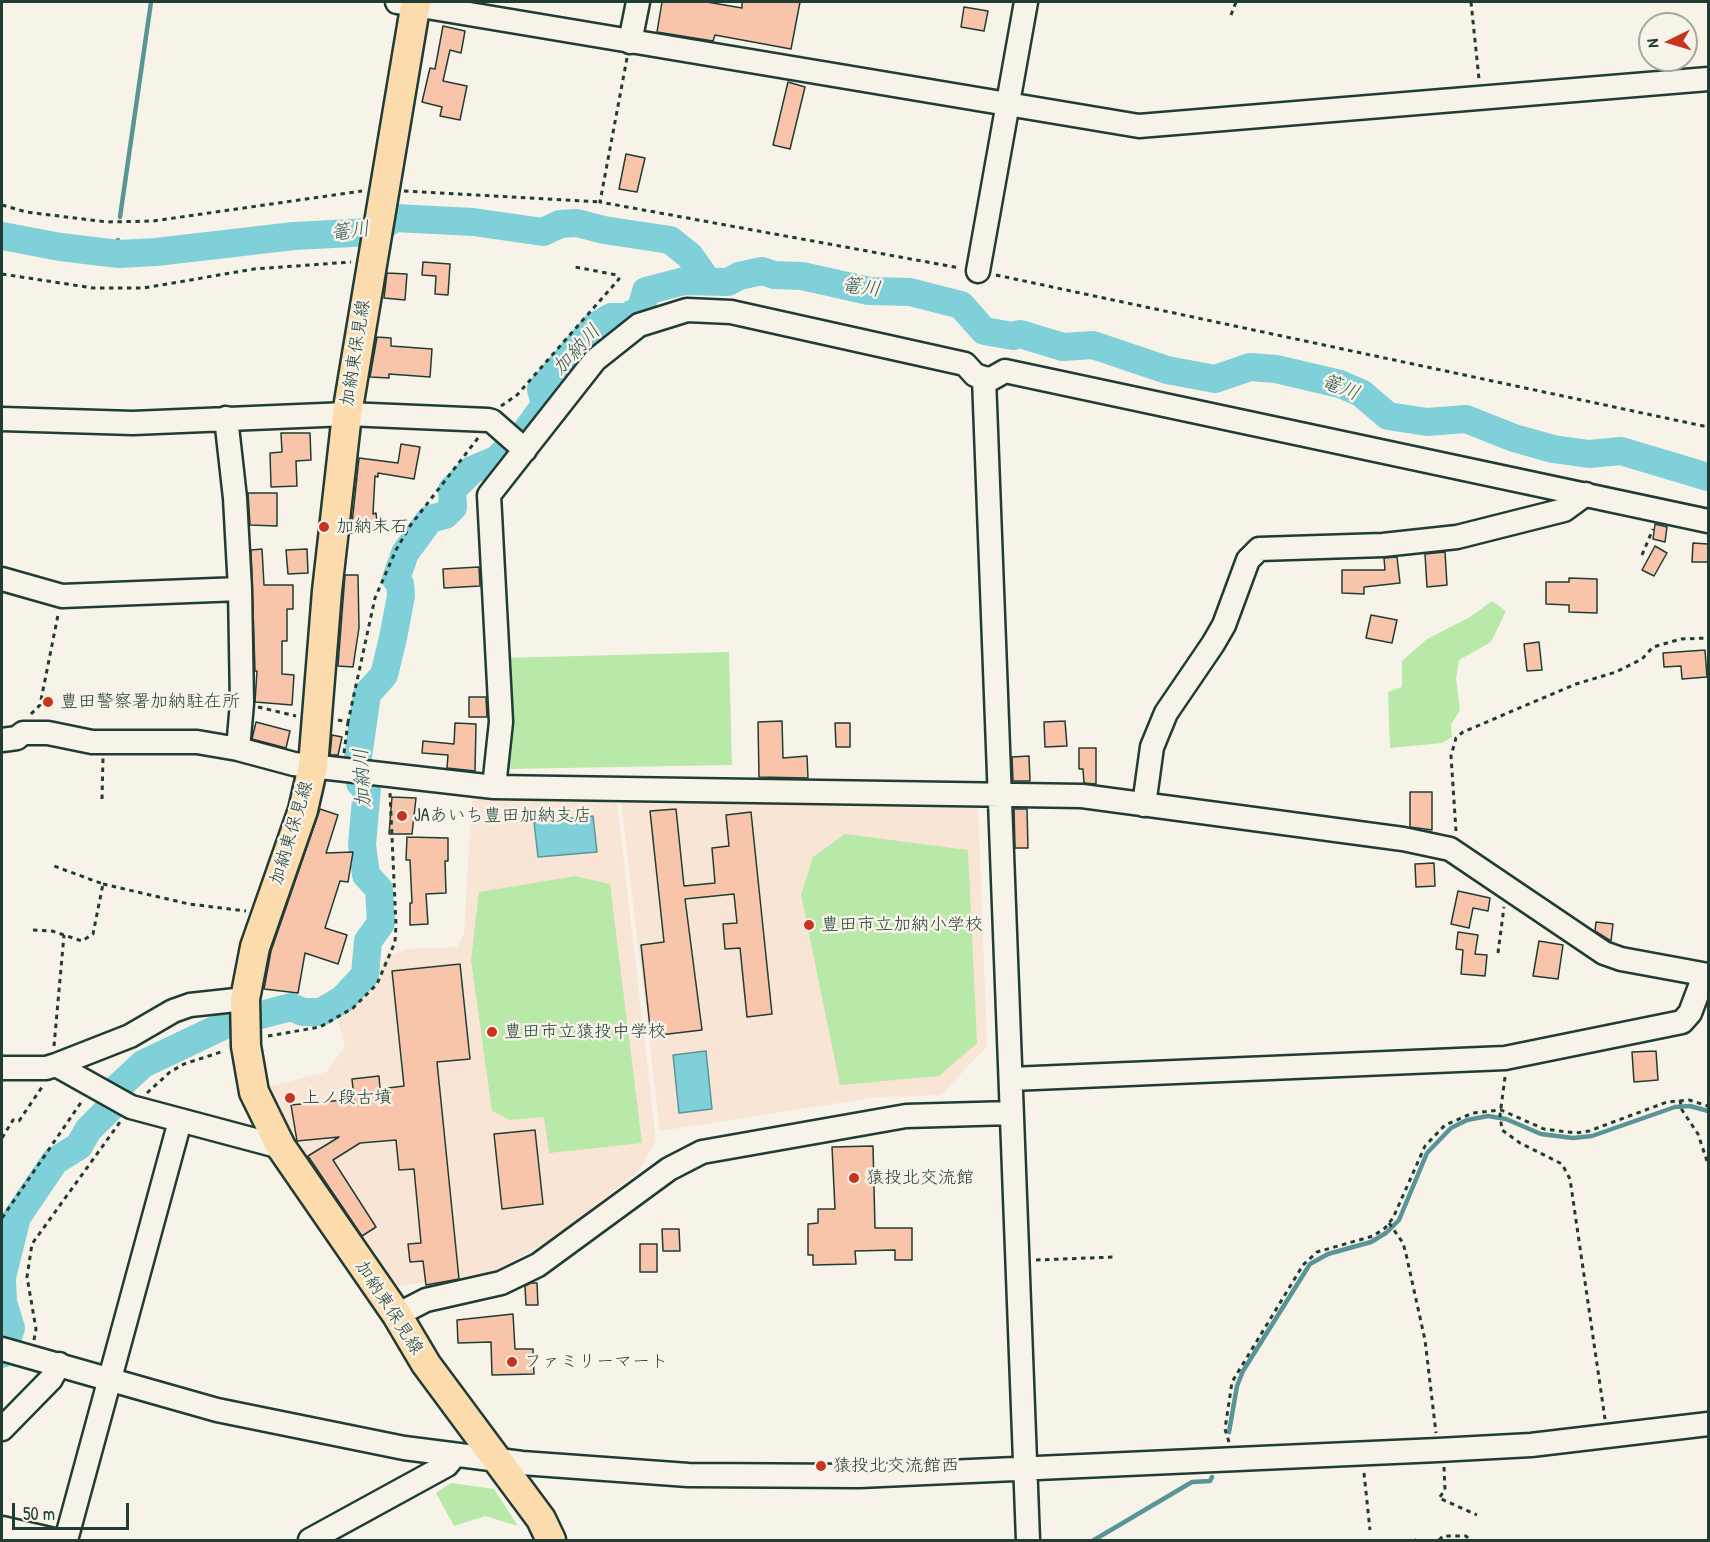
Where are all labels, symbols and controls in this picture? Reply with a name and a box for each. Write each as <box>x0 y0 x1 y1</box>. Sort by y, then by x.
north arrow <box>1638 12 1698 72</box>
text: N <box>1641 38 1663 49</box>
water label: 篭川 <box>329 217 371 247</box>
water label: 篭川 <box>840 274 882 302</box>
street label: 加納東保見線 <box>337 298 375 408</box>
water label: 加納川 <box>548 320 606 380</box>
water label: 篭川 <box>1317 370 1363 406</box>
place label: 加納末石 <box>336 516 408 538</box>
marker: 加納末石 <box>317 520 331 534</box>
place label: 豊田警察署加納駐在所 <box>60 691 240 713</box>
marker: 豊田警察署加納駐在所 <box>41 695 55 709</box>
water label: 加納川 <box>349 747 377 809</box>
street label: 加納東保見線 <box>266 778 318 888</box>
place label: JAあいち豊田加納支店 <box>414 805 591 827</box>
marker: JAあいち豊田加納支店 <box>395 809 409 823</box>
place label: 豊田市立加納小学校 <box>821 914 983 936</box>
marker: 豊田市立加納小学校 <box>802 918 816 932</box>
place label: 豊田市立猿投中学校 <box>504 1021 666 1043</box>
marker: 豊田市立猿投中学校 <box>485 1025 499 1039</box>
place label: 上ノ段古墳 <box>302 1087 392 1109</box>
marker: 上ノ段古墳 <box>283 1091 297 1105</box>
place label: 猿投北交流館 <box>866 1167 974 1189</box>
marker: 猿投北交流館 <box>847 1171 861 1185</box>
street label: 加納東保見線 <box>351 1257 427 1359</box>
place label: ファミリーマート <box>524 1351 668 1373</box>
marker: ファミリーマート <box>505 1355 519 1369</box>
place label: 猿投北交流館西 <box>833 1455 959 1477</box>
marker: 猿投北交流館西 <box>814 1459 828 1473</box>
scale bar <box>15 1491 132 1529</box>
text: 50 m <box>23 1501 55 1526</box>

